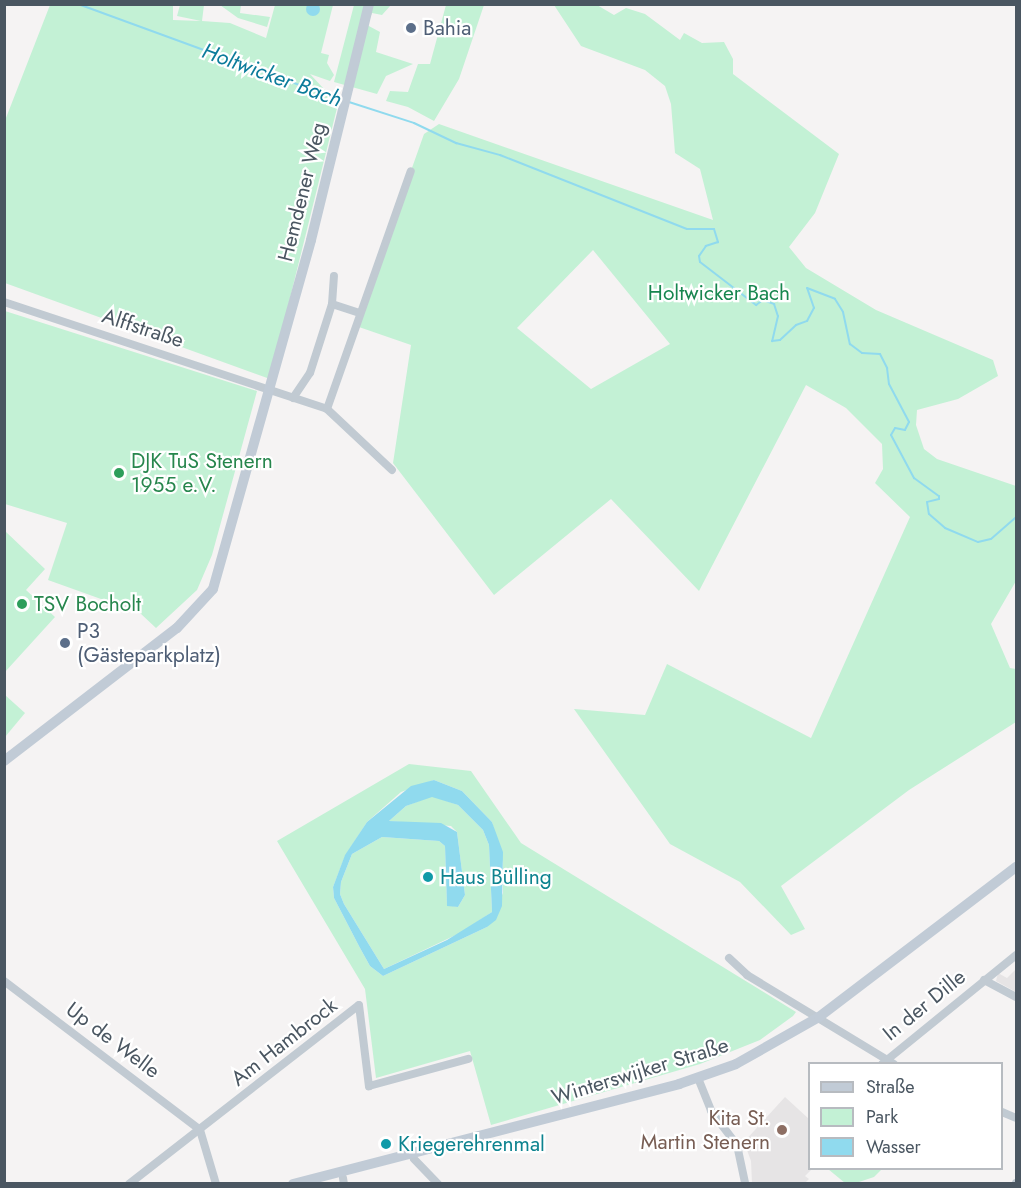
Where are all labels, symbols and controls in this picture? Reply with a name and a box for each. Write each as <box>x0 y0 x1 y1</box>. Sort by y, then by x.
place label: Bahia <box>423 15 471 41</box>
marker: Bahia <box>404 21 418 35</box>
water label: Holtwicker Bach <box>199 38 345 112</box>
street label: Hemdener Weg <box>273 120 331 264</box>
park label: Holtwicker Bach <box>648 280 790 306</box>
street label: Alffstraße <box>99 303 187 353</box>
place label: DJK TuS Stenern 1955 e.V. <box>131 448 273 498</box>
marker: DJK TuS Stenern 1955 e.V. <box>112 466 126 480</box>
place label: TSV Bocholt <box>34 591 141 617</box>
marker: TSV Bocholt <box>15 597 29 611</box>
place label: P3 (Gästeparkplatz) <box>77 618 221 668</box>
marker: P3 (Gästeparkplatz) <box>58 636 72 650</box>
place label: Haus Bülling <box>440 864 552 890</box>
marker: Haus Bülling <box>421 870 435 884</box>
street label: In der Dille <box>878 964 970 1046</box>
street label: Am Hambrock <box>226 993 342 1091</box>
street label: Up de Welle <box>61 997 165 1083</box>
street label: Winterswijker Straße <box>549 1032 731 1110</box>
legend <box>808 1062 1003 1170</box>
text: Straße <box>866 1074 914 1100</box>
text: Park <box>866 1104 898 1130</box>
place label: Kita St. Martin Stenern <box>640 1105 770 1155</box>
marker: Kita St. Martin Stenern <box>775 1123 789 1137</box>
place label: Kriegerehrenmal <box>398 1131 545 1157</box>
text: Wasser <box>866 1134 921 1160</box>
marker: Kriegerehrenmal <box>379 1137 393 1151</box>

